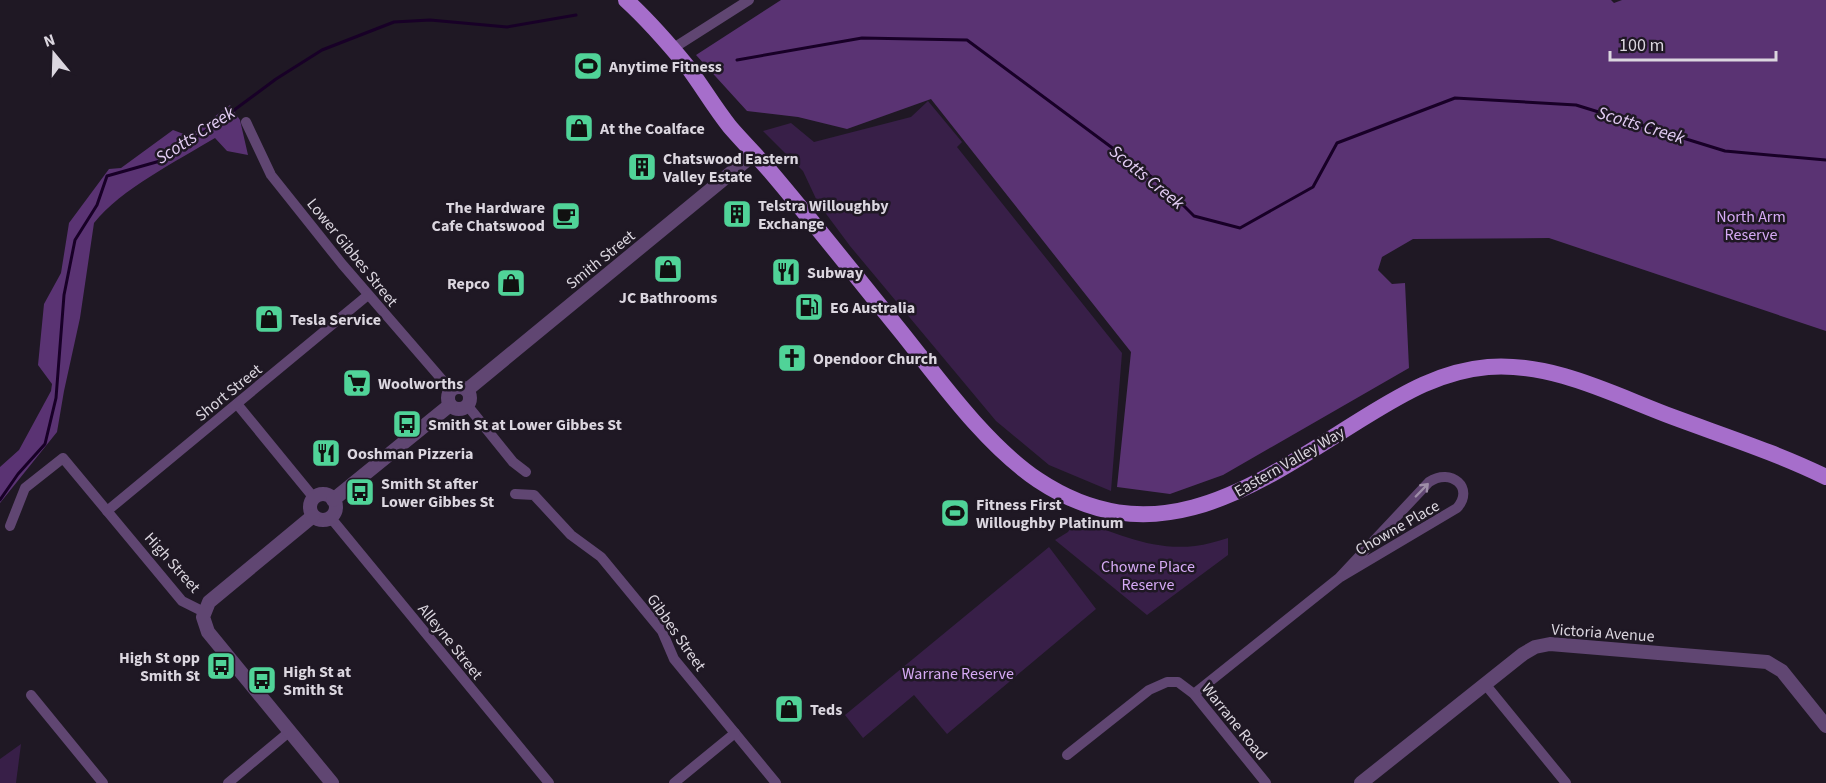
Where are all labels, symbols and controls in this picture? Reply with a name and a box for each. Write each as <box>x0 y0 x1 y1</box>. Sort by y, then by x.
north arrow <box>24 24 84 84</box>
scale bar <box>1610 24 1776 62</box>
text: N <box>41 29 58 53</box>
text: 100 m <box>1619 33 1664 58</box>
sports icon: Anytime Fitness <box>572 50 604 82</box>
place label: Anytime Fitness <box>608 56 722 78</box>
water label: Scotts Creek <box>151 100 240 170</box>
water label: Scotts Creek <box>1594 100 1688 151</box>
shop icon: At the Coalface <box>563 112 595 144</box>
place label: At the Coalface <box>599 118 705 140</box>
water label: Scotts Creek <box>1104 139 1190 216</box>
place label: Chatswood Eastern Valley Estate <box>662 148 799 188</box>
building icon: Chatswood Eastern Valley Estate <box>626 151 658 183</box>
street label: Lower Gibbes Street <box>302 194 403 312</box>
place label: Telstra Willoughby Exchange <box>758 195 889 235</box>
place label: The Hardware Cafe Chatswood <box>432 197 545 237</box>
building icon: Telstra Willoughby Exchange <box>721 198 753 230</box>
cafe icon: The Hardware Cafe Chatswood <box>550 200 582 232</box>
park label: North Arm Reserve <box>1716 206 1786 246</box>
street label: Smith Street <box>561 225 640 294</box>
shop icon: JC Bathrooms <box>652 253 684 285</box>
restaurant icon: Subway <box>770 256 802 288</box>
place label: Subway <box>807 262 864 284</box>
shop icon: Repco <box>495 267 527 299</box>
place label: Repco <box>447 273 490 295</box>
place label: JC Bathrooms <box>619 287 717 309</box>
fuel station icon: EG Australia <box>793 291 825 323</box>
place label: EG Australia <box>830 297 915 319</box>
shop icon: Tesla Service <box>253 303 285 335</box>
place label: Tesla Service <box>290 309 381 331</box>
church icon: Opendoor Church <box>776 342 808 374</box>
place label: Opendoor Church <box>813 348 937 370</box>
street label: Short Street <box>191 359 267 427</box>
supermarket icon: Woolworths <box>341 367 373 399</box>
place label: Woolworths <box>378 373 463 395</box>
bus stop icon: Smith St at Lower Gibbes St <box>391 408 423 440</box>
place label: Smith St at Lower Gibbes St <box>428 414 622 436</box>
street label: Eastern Valley Way <box>1230 421 1349 502</box>
restaurant icon: Ooshman Pizzeria <box>310 437 342 469</box>
place label: Ooshman Pizzeria <box>347 443 473 465</box>
place label: Smith St after Lower Gibbes St <box>381 473 494 513</box>
bus stop icon: Smith St after Lower Gibbes St <box>344 476 376 508</box>
one-way arrow <box>1415 482 1429 497</box>
place label: Fitness First Willoughby Platinum <box>976 494 1124 534</box>
street label: Chowne Place <box>1351 495 1444 561</box>
sports icon: Fitness First Willoughby Platinum <box>939 497 971 529</box>
street label: High Street <box>139 528 206 598</box>
park label: Chowne Place Reserve <box>1101 556 1195 596</box>
street label: Gibbes Street <box>642 590 711 676</box>
street label: Alleyne Street <box>413 599 488 685</box>
street label: Victoria Avenue <box>1551 618 1655 648</box>
place label: High St opp Smith St <box>119 647 200 687</box>
bus stop icon: High St opp Smith St <box>205 650 237 682</box>
place label: High St at Smith St <box>283 661 351 701</box>
park label: Warrane Reserve <box>902 663 1014 685</box>
bus stop icon: High St at Smith St <box>246 664 278 696</box>
street label: Warrane Road <box>1196 678 1272 765</box>
shop icon: Teds <box>773 693 805 725</box>
place label: Teds <box>810 699 842 721</box>

